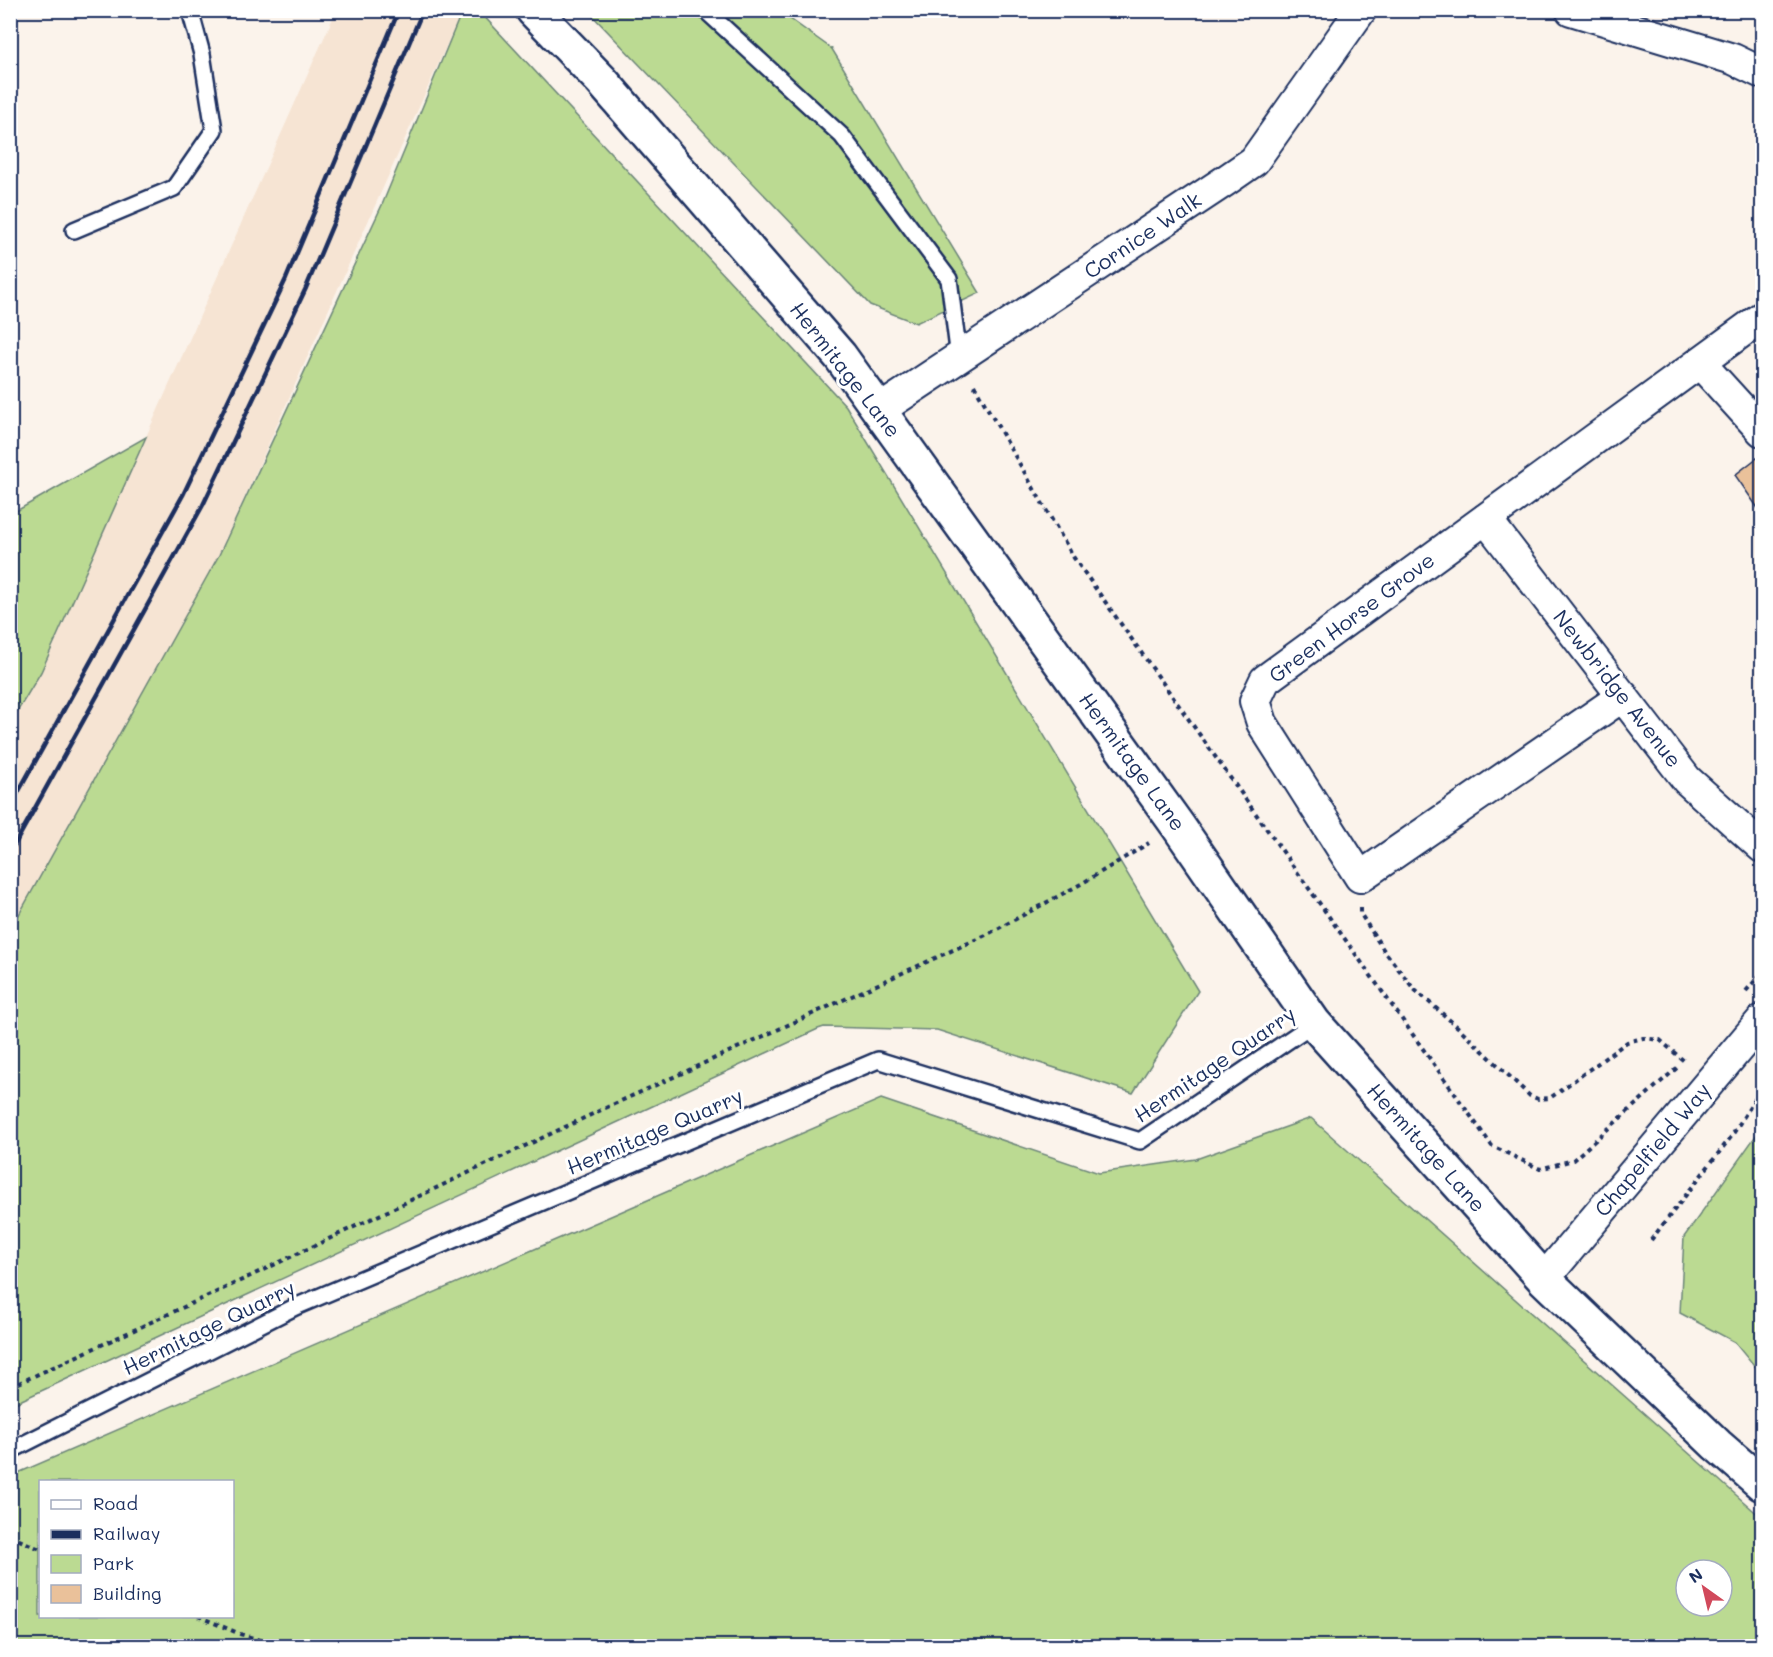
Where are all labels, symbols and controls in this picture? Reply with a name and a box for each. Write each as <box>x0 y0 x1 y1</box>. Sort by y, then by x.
street label: Cornice Walk <box>1078 186 1206 284</box>
street label: Hermitage Lane <box>785 296 908 442</box>
street label: Green Horse Grove <box>1263 546 1439 688</box>
street label: Newbridge Avenue <box>1548 604 1688 772</box>
street label: Hermitage Lane <box>1074 687 1193 836</box>
street label: Hermitage Quarry <box>1128 1000 1300 1128</box>
street label: Hermitage Lane <box>1362 1077 1492 1217</box>
street label: Chapelfield Way <box>1588 1077 1716 1221</box>
street label: Hermitage Quarry <box>562 1081 747 1180</box>
street label: Hermitage Quarry <box>118 1273 299 1380</box>
legend <box>39 1480 234 1618</box>
text: Road <box>93 1491 138 1515</box>
text: Railway <box>93 1521 160 1545</box>
text: Park <box>93 1551 134 1575</box>
north arrow <box>1674 1558 1734 1618</box>
text: N <box>1684 1563 1706 1587</box>
text: Building <box>93 1581 161 1605</box>

